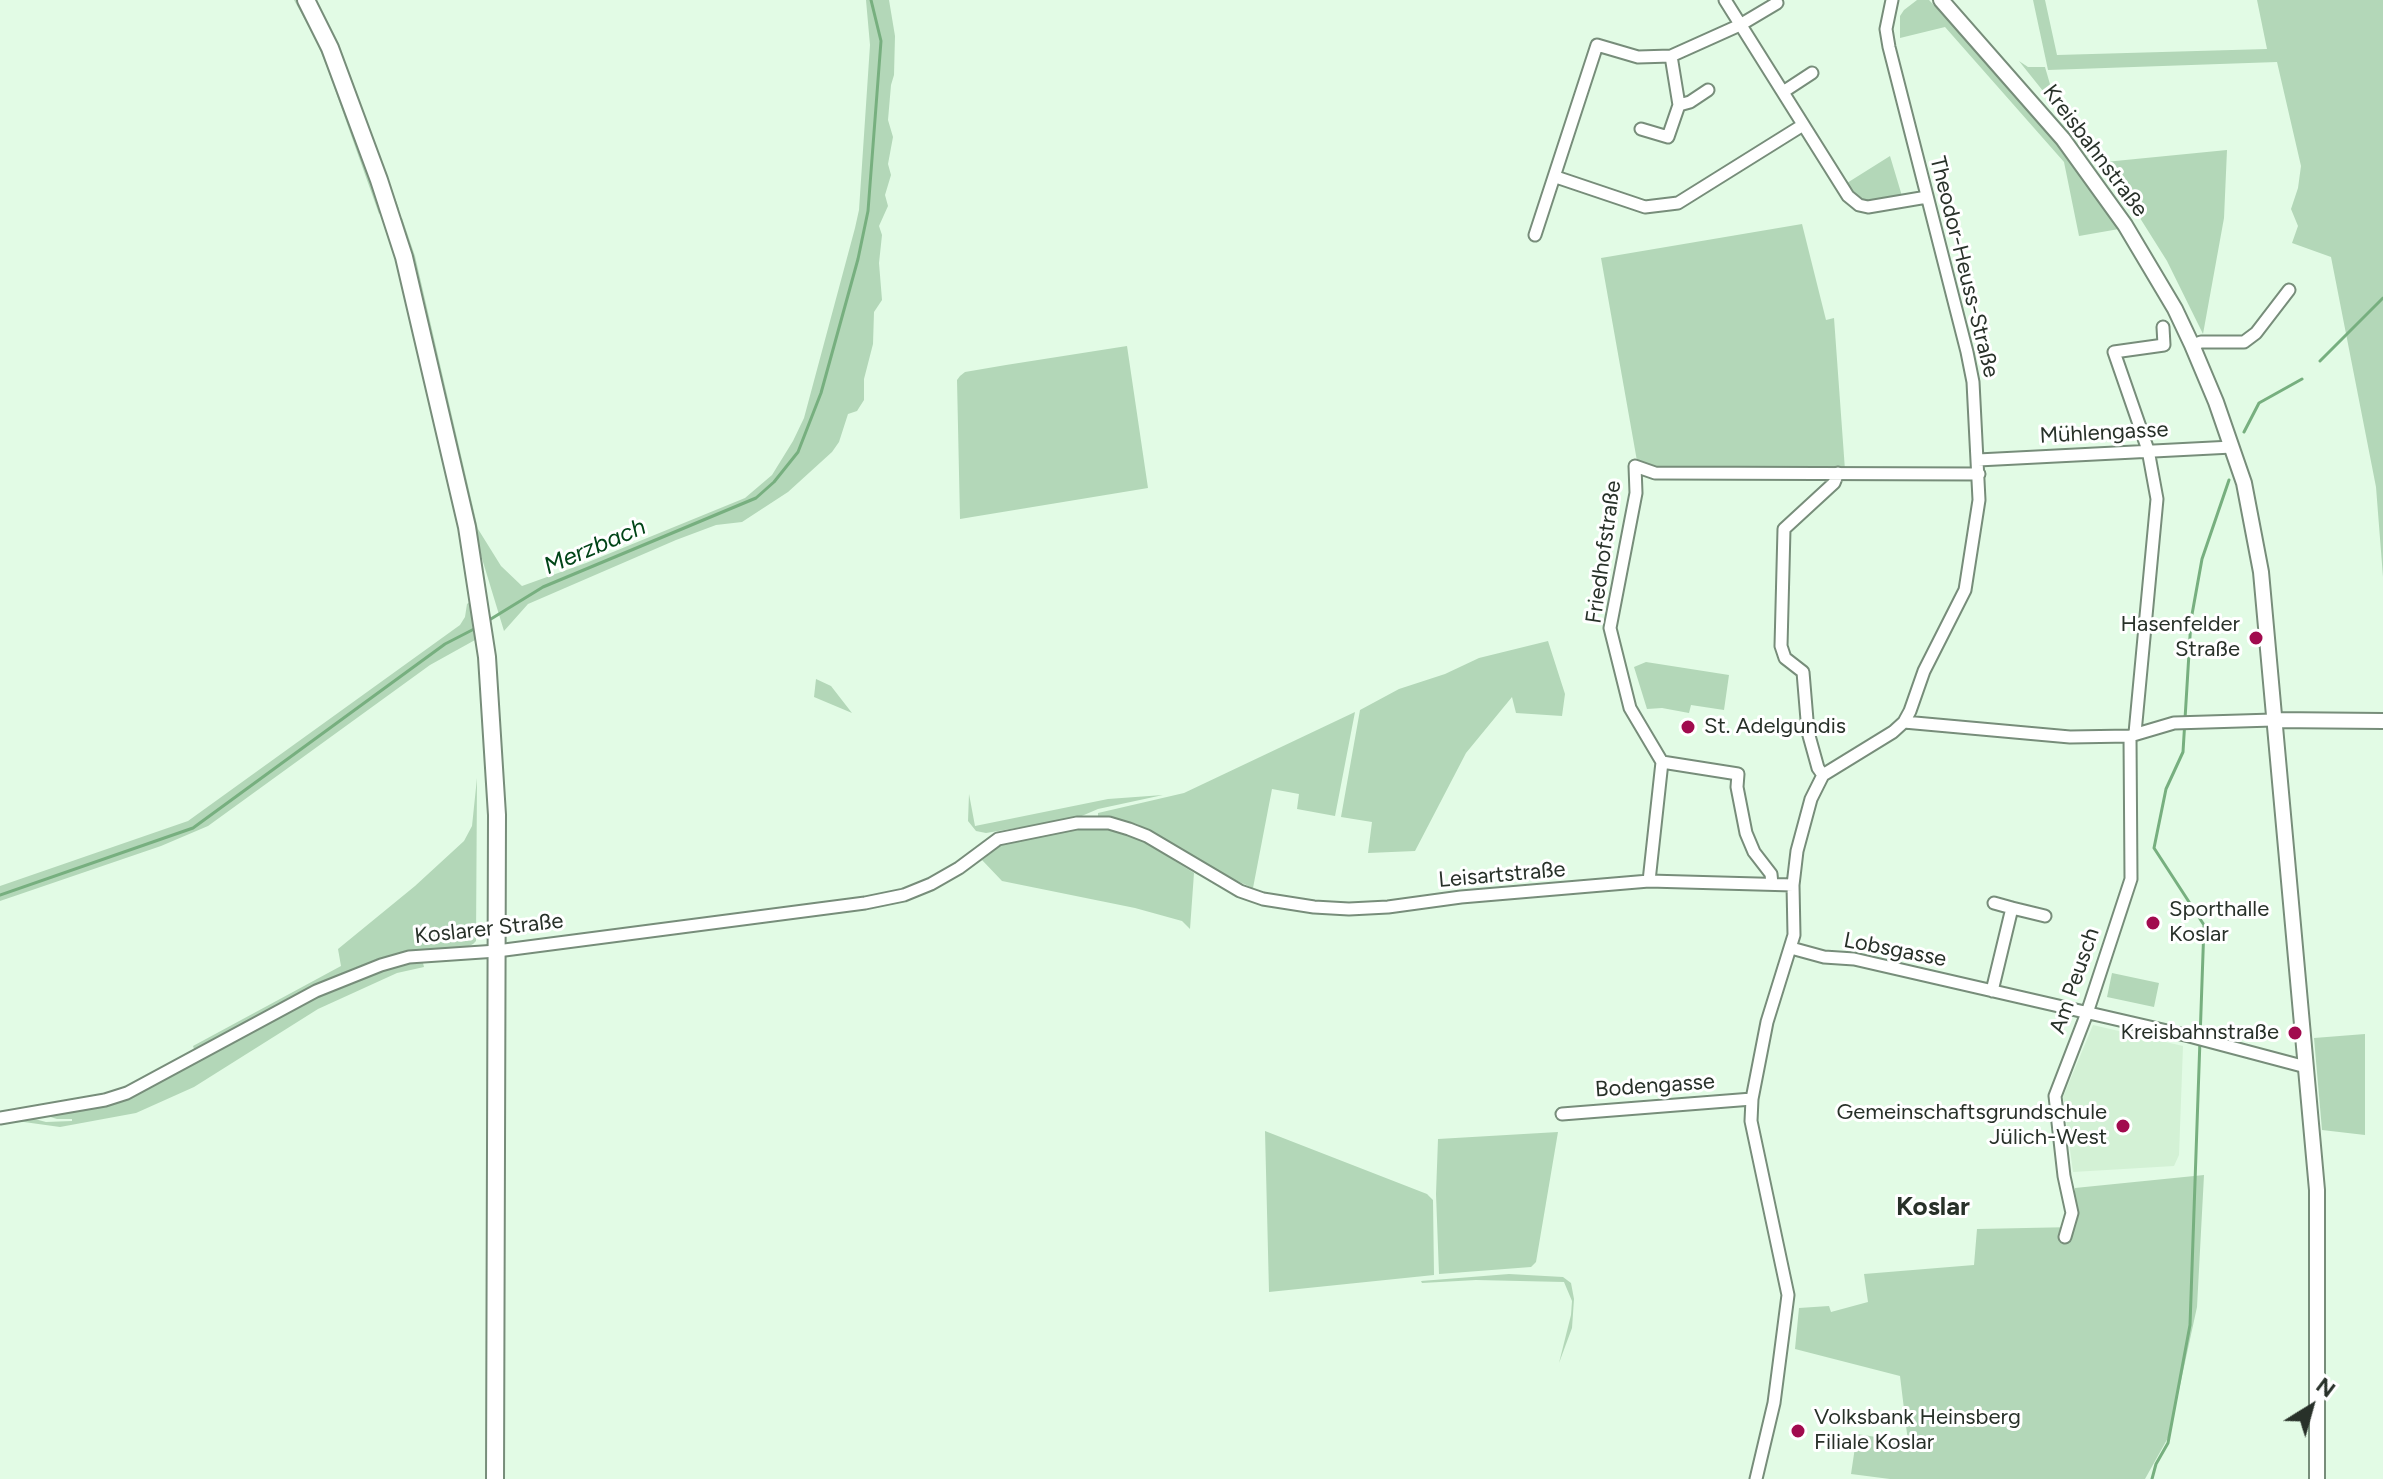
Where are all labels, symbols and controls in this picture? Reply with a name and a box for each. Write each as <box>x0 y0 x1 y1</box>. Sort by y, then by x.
street label: Kreisbahnstraße <box>2037 80 2153 222</box>
street label: Theodor-Heuss-Straße <box>1924 154 2004 380</box>
street label: Mühlengasse <box>2039 416 2169 450</box>
street label: Friedhofstraße <box>1581 479 1627 625</box>
water label: Merzbach <box>540 513 650 581</box>
place label: Hasenfelder Straße <box>2120 612 2240 664</box>
marker: Hasenfelder Straße <box>2247 629 2265 647</box>
place label: St. Adelgundis <box>1704 714 1846 740</box>
marker: St. Adelgundis <box>1679 718 1697 736</box>
street label: Leisartstraße <box>1437 856 1567 894</box>
place label: Sporthalle Koslar <box>2169 897 2269 948</box>
street label: Koslarer Straße <box>413 908 565 950</box>
marker: Sporthalle Koslar <box>2144 914 2162 932</box>
street label: Am Peusch <box>2045 925 2105 1037</box>
street label: Lobsgasse <box>1841 927 1949 973</box>
place label: Kreisbahnstraße <box>2121 1020 2279 1046</box>
marker: Kreisbahnstraße <box>2286 1024 2304 1042</box>
street label: Bodengasse <box>1594 1069 1716 1103</box>
place label: Gemeinschaftsgrundschule Jülich-West <box>1836 1100 2107 1152</box>
marker: Gemeinschaftsgrundschule Jülich-West <box>2114 1117 2132 1135</box>
district label: Koslar <box>1896 1191 1970 1223</box>
north arrow <box>2271 1367 2351 1447</box>
text: N <box>2311 1372 2341 1403</box>
place label: Volksbank Heinsberg Filiale Koslar <box>1814 1405 2021 1456</box>
marker: Volksbank Heinsberg Filiale Koslar <box>1789 1422 1807 1440</box>

